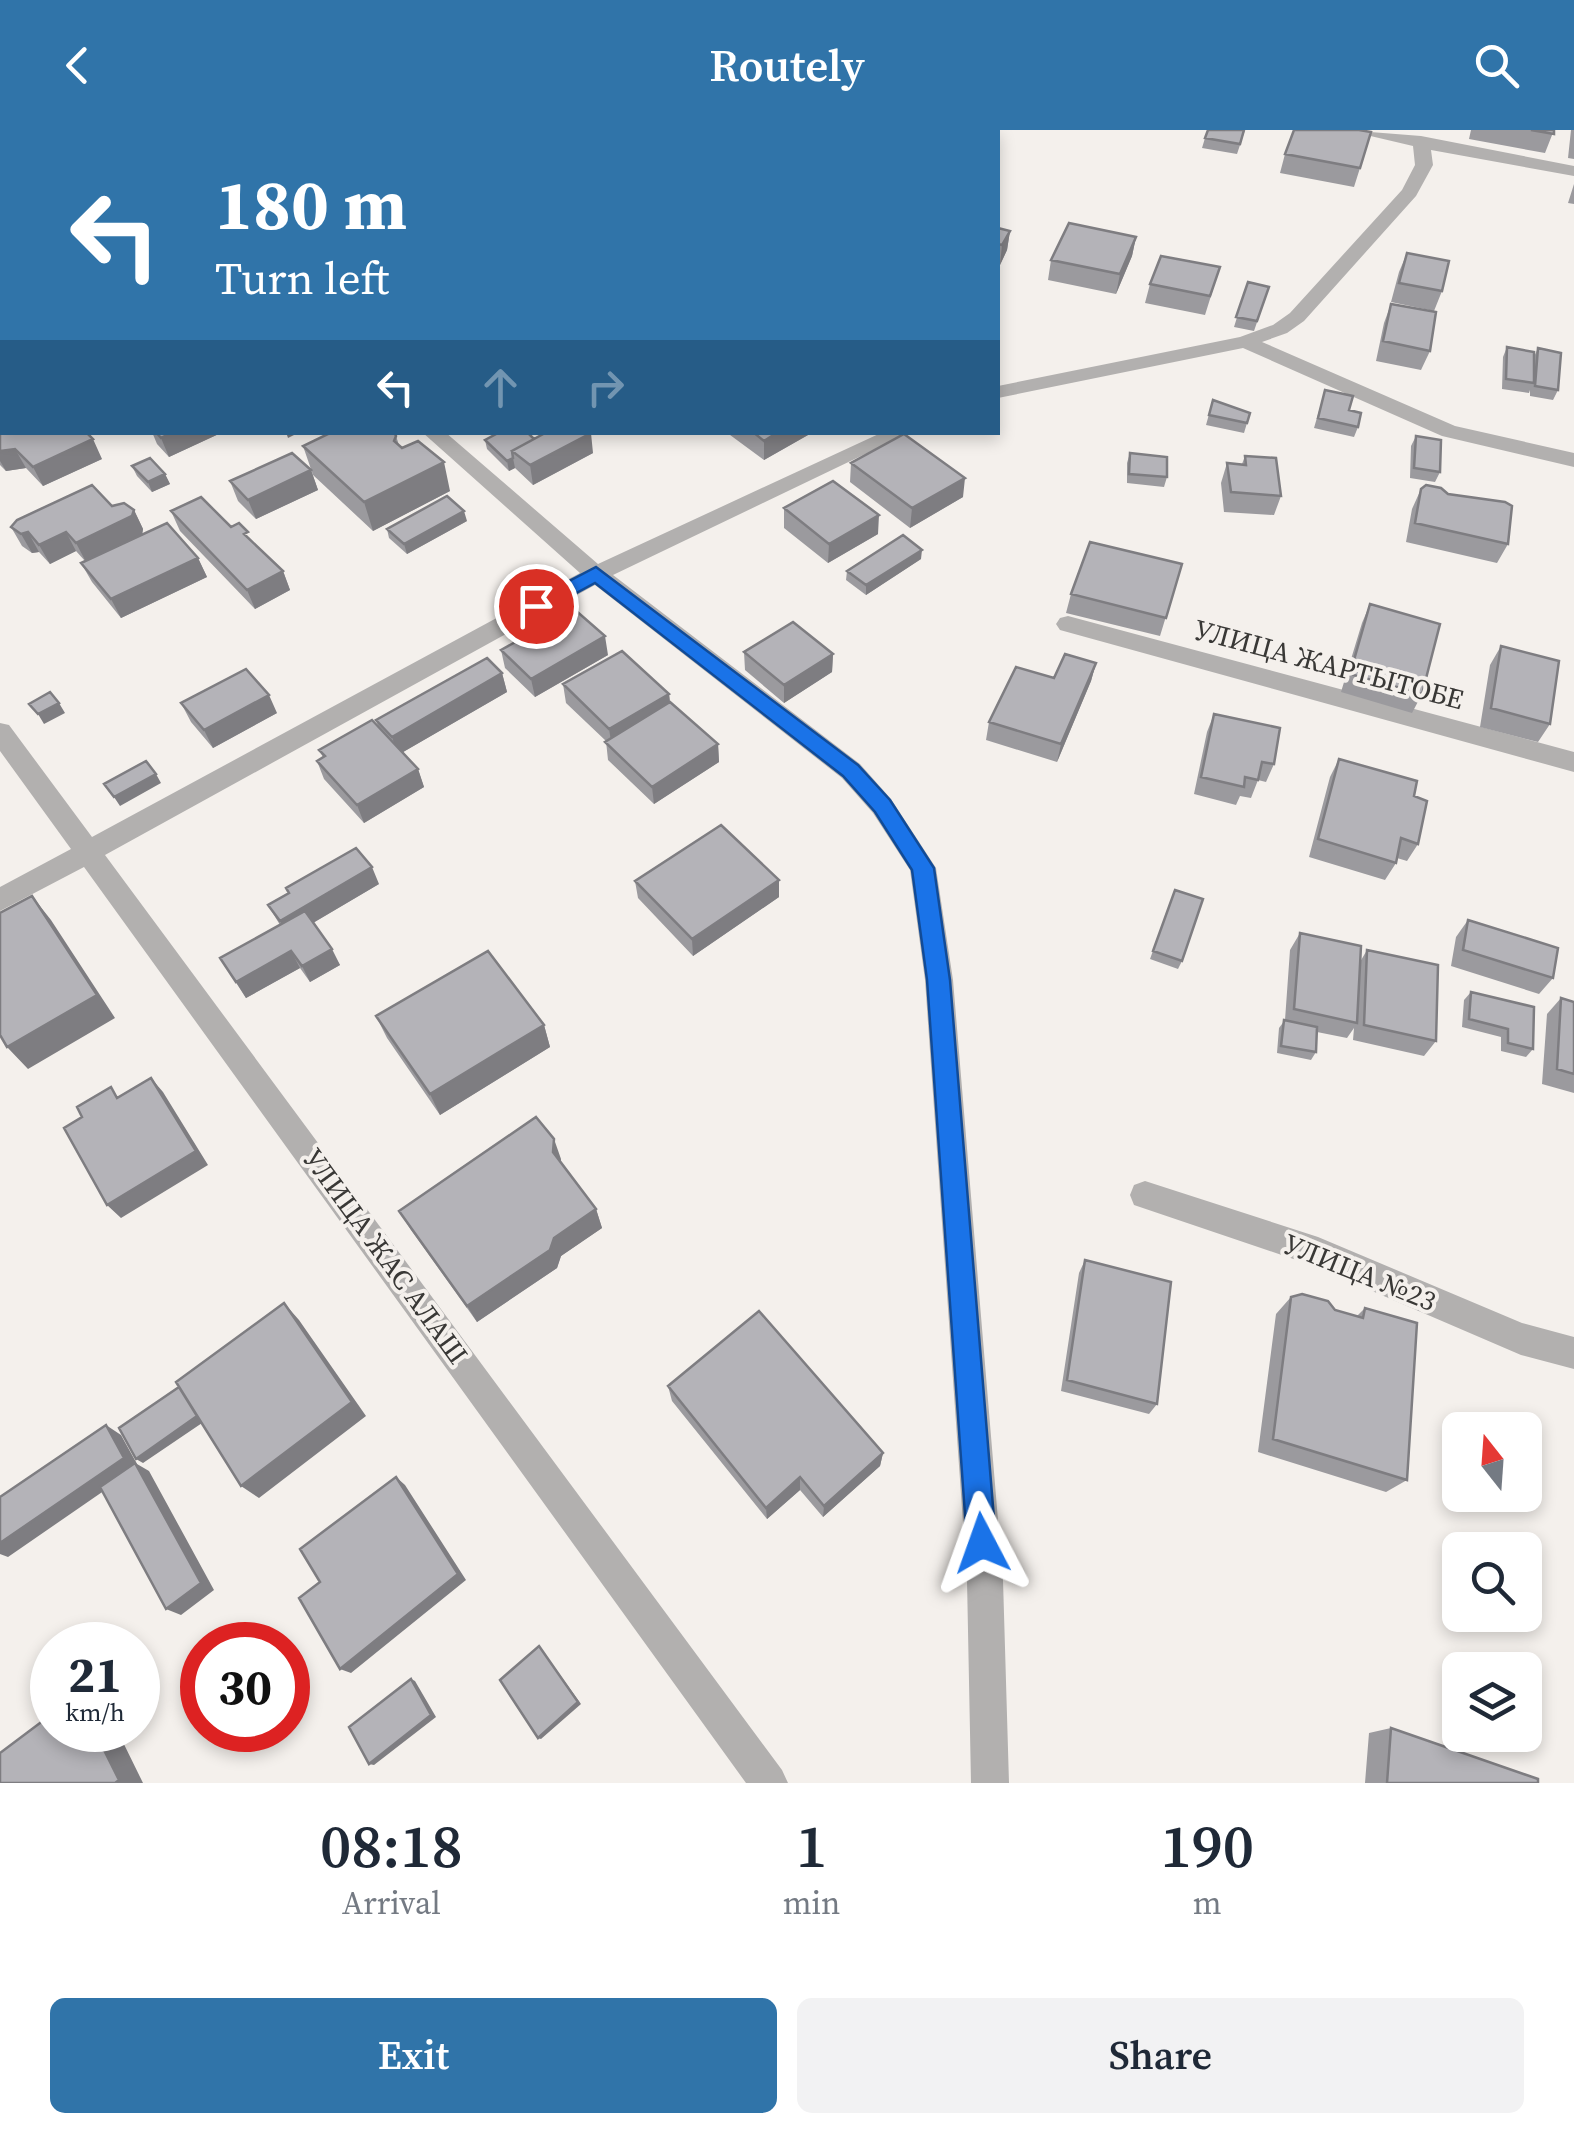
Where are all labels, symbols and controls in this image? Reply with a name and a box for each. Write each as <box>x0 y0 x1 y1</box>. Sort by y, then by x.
text: Routely <box>709 34 865 96</box>
icon: back <box>50 38 105 93</box>
icon: search <box>1469 38 1524 93</box>
text: 180 m <box>215 156 407 252</box>
icon: left <box>50 170 180 300</box>
text: Turn left <box>215 247 389 309</box>
icon: left <box>368 360 423 415</box>
icon: ahead <box>473 360 528 415</box>
icon: right <box>578 360 633 415</box>
pin <box>494 564 579 649</box>
icon: arrive <box>509 579 564 634</box>
street label: УЛИЦА ЖАРТЫТОБЕ <box>1190 610 1468 718</box>
street label: УЛИЦА ЖАС АЛАШ <box>295 1141 477 1371</box>
street label: УЛИЦА №23 <box>1278 1224 1442 1320</box>
north arrow <box>1442 1412 1542 1512</box>
map controls <box>1442 1412 1542 1752</box>
position arrow <box>930 1491 1034 1595</box>
button: search <box>1442 1532 1542 1632</box>
speed limit sign: 30 <box>180 1622 310 1752</box>
text: 21 <box>68 1640 122 1709</box>
button: layers <box>1442 1652 1542 1752</box>
text: km/h <box>65 1695 125 1729</box>
text: 08:18 <box>320 1805 463 1887</box>
text: 1 <box>796 1805 827 1887</box>
text: 190 <box>1160 1805 1254 1887</box>
text: Arrival <box>342 1881 441 1925</box>
text: min <box>783 1881 840 1925</box>
text: m <box>1193 1881 1222 1925</box>
button: Exit <box>50 1998 777 2113</box>
button: Share <box>797 1998 1524 2113</box>

